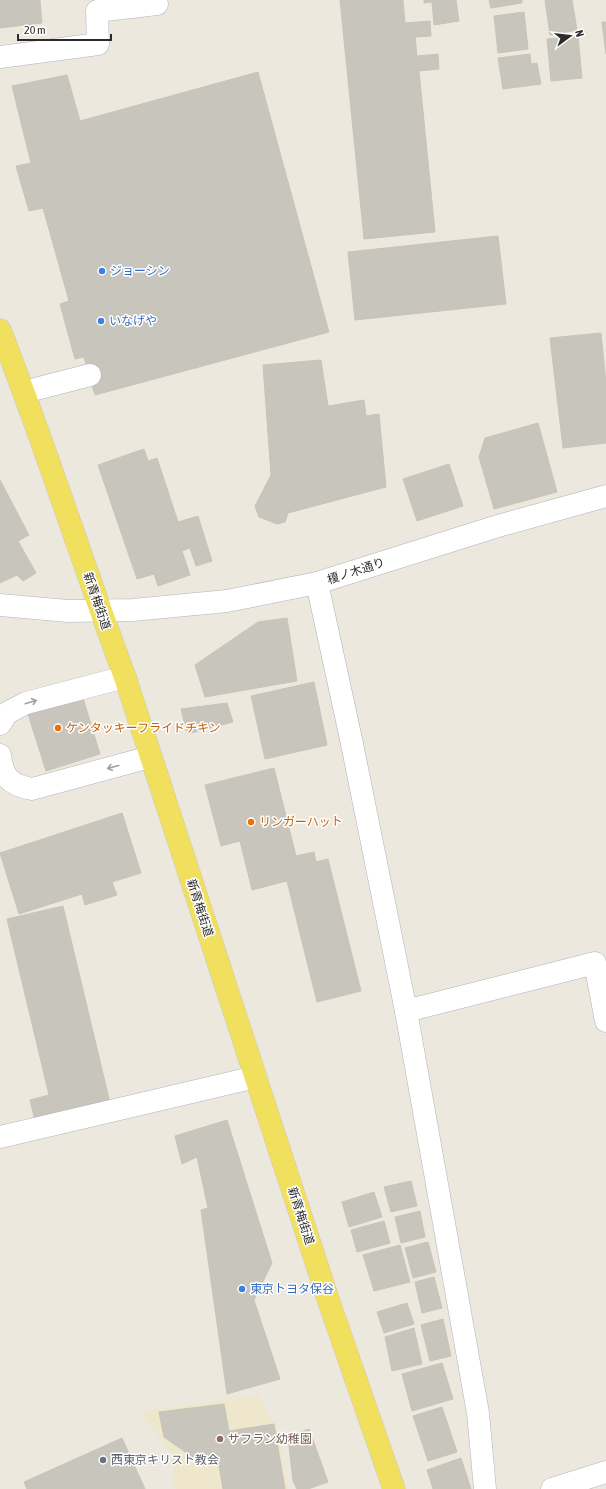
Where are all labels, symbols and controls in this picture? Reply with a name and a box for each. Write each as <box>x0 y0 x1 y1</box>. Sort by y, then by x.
scale bar <box>18 16 111 42</box>
north arrow <box>550 16 590 56</box>
text: 20 m <box>24 23 46 37</box>
text: N <box>573 29 586 38</box>
place label: ジョーシン <box>110 264 170 278</box>
marker: ジョーシン <box>97 266 107 276</box>
place label: いなげや <box>109 314 157 328</box>
marker: いなげや <box>96 316 106 326</box>
street label: 榎ノ木通り <box>325 555 387 587</box>
street label: 新青梅街道 <box>81 570 113 632</box>
one-way arrow <box>24 698 37 705</box>
place label: ケンタッキーフライドチキン <box>66 721 221 735</box>
marker: ケンタッキーフライドチキン <box>53 723 63 733</box>
one-way arrow <box>106 764 119 771</box>
place label: リンガーハット <box>259 815 343 829</box>
marker: リンガーハット <box>246 817 256 827</box>
street label: 新青梅街道 <box>184 877 216 939</box>
street label: 新青梅街道 <box>285 1185 317 1247</box>
place label: 東京トヨタ保谷 <box>250 1282 334 1296</box>
marker: 東京トヨタ保谷 <box>237 1284 247 1294</box>
place label: サフラン幼稚園 <box>228 1432 312 1446</box>
marker: サフラン幼稚園 <box>215 1434 225 1444</box>
place label: 西東京キリスト教会 <box>111 1453 219 1467</box>
marker: 西東京キリスト教会 <box>98 1455 108 1465</box>

